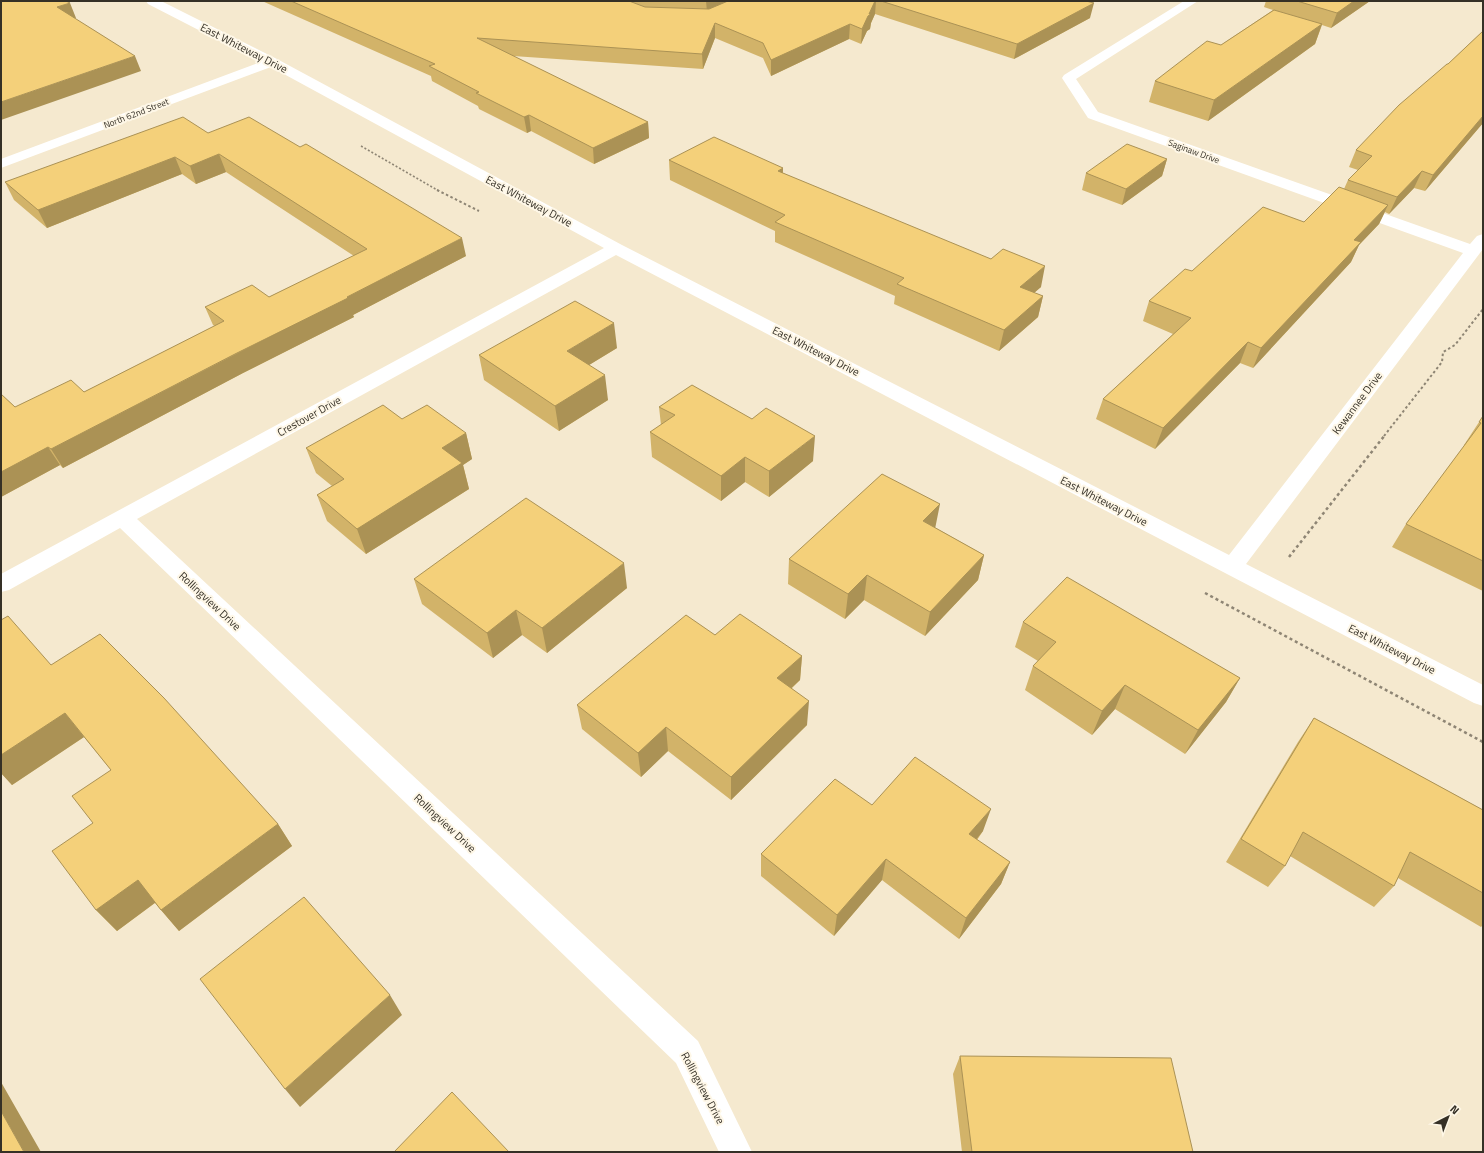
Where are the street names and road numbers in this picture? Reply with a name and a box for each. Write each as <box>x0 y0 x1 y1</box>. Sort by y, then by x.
street label: East Whiteway Drive <box>198 19 291 77</box>
street label: North 62nd Street <box>102 94 171 131</box>
street label: Saginaw Drive <box>1166 136 1222 166</box>
street label: East Whiteway Drive <box>483 171 576 231</box>
street label: East Whiteway Drive <box>770 322 863 380</box>
street label: Kewannee Drive <box>1328 368 1386 438</box>
street label: Crestover Drive <box>274 392 344 440</box>
street label: East Whiteway Drive <box>1058 472 1151 530</box>
street label: Rollingview Drive <box>175 568 245 634</box>
street label: East Whiteway Drive <box>1346 620 1439 678</box>
street label: Rollingview Drive <box>410 790 480 856</box>
street label: Rollingview Drive <box>677 1049 729 1127</box>

